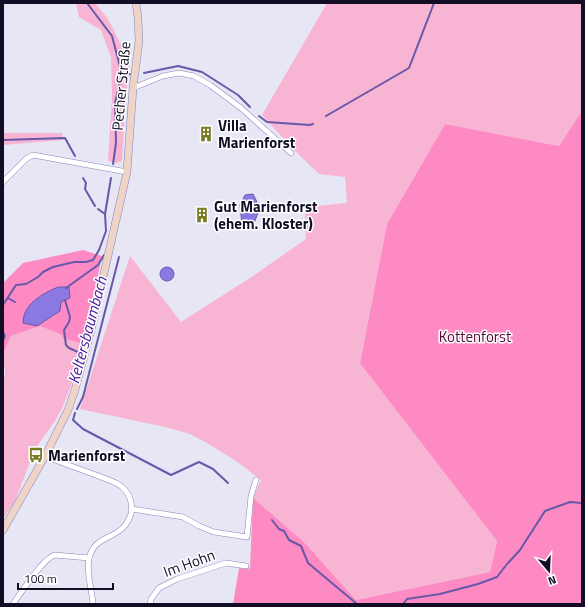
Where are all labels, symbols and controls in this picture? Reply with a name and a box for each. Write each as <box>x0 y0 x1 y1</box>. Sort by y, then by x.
street label: Pecher Straße <box>106 41 136 131</box>
place label: Villa Marienforst <box>218 114 296 154</box>
building icon: Villa Marienforst <box>197 125 215 143</box>
place label: Gut Marienforst (ehem. Kloster) <box>214 195 318 235</box>
building icon: Gut Marienforst (ehem. Kloster) <box>193 206 211 224</box>
water label: Keltersbaumbach <box>61 273 113 386</box>
park label: Kottenforst <box>439 325 512 348</box>
place label: Marienforst <box>48 444 126 467</box>
bus stop icon: Marienforst <box>27 446 45 464</box>
street label: Im Hohn <box>160 543 218 583</box>
north arrow <box>529 551 569 591</box>
scale bar <box>18 565 113 591</box>
text: 100 m <box>24 569 57 588</box>
text: N <box>546 572 558 589</box>

